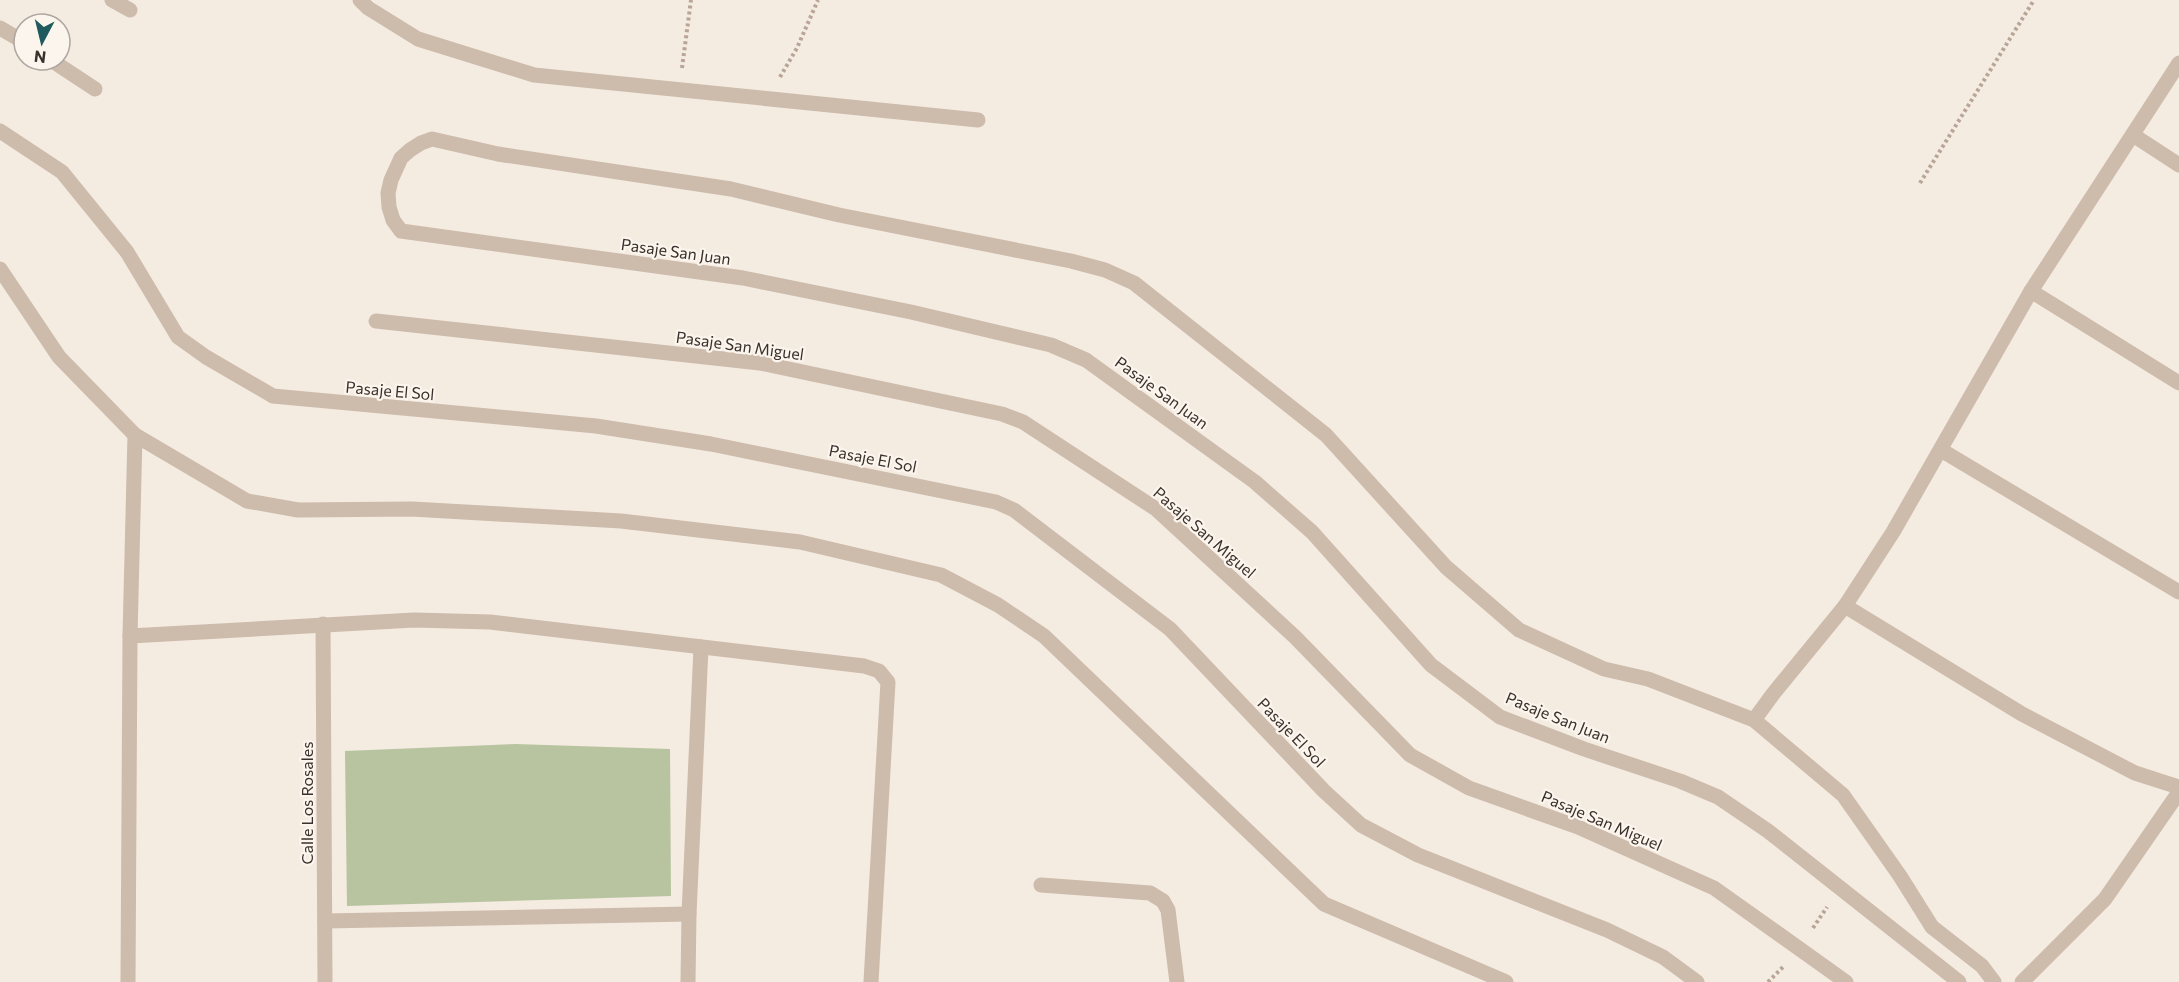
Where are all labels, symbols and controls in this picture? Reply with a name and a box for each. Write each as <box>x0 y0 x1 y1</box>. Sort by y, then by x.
north arrow <box>12 12 72 72</box>
text: N <box>33 47 47 68</box>
street label: Pasaje San Juan <box>620 234 732 268</box>
street label: Pasaje San Miguel <box>675 327 805 363</box>
street label: Pasaje San Juan <box>1112 352 1212 432</box>
street label: Pasaje El Sol <box>345 377 435 403</box>
street label: Pasaje El Sol <box>827 440 919 476</box>
street label: Pasaje San Miguel <box>1150 482 1260 582</box>
street label: Pasaje San Juan <box>1503 687 1613 747</box>
street label: Pasaje El Sol <box>1254 693 1330 771</box>
street label: Calle Los Rosales <box>297 742 316 864</box>
street label: Pasaje San Miguel <box>1539 786 1665 854</box>

